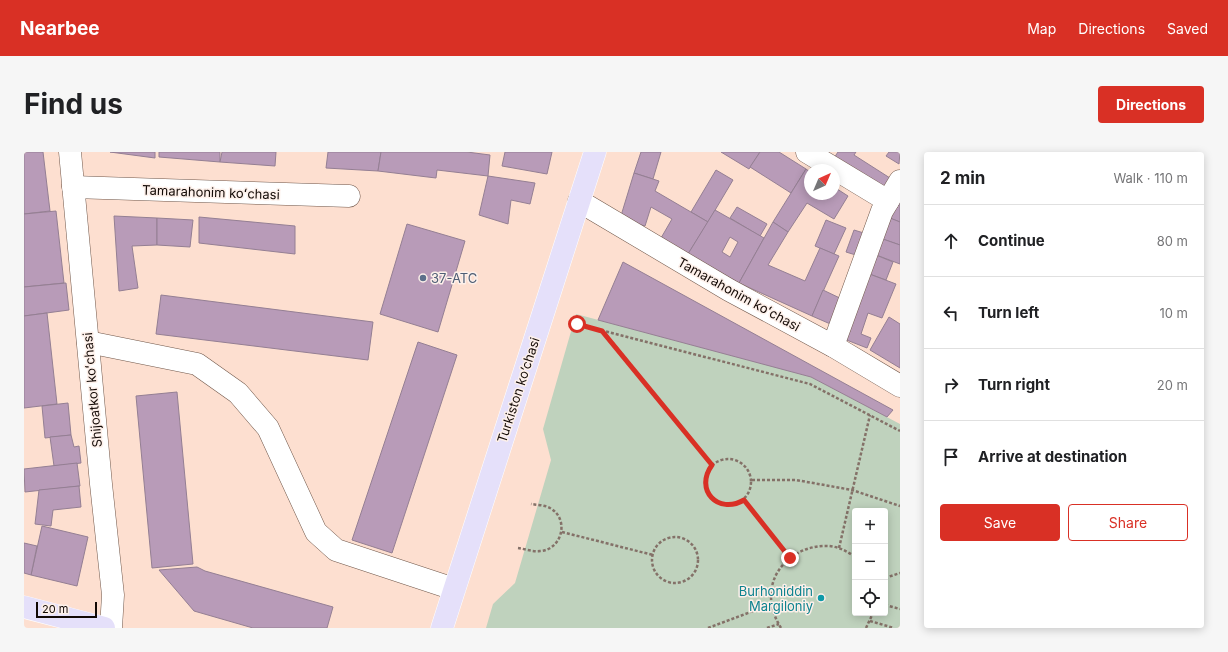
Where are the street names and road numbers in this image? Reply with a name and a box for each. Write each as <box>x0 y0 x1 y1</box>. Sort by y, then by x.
street label: Tamarahonim koʻchasi <box>142 182 280 202</box>
street label: Tamarahonim koʻchasi <box>675 254 803 334</box>
street label: Shijoatkor koʻchasi <box>79 332 105 448</box>
street label: Turkiston ko’chasi <box>493 335 543 445</box>

